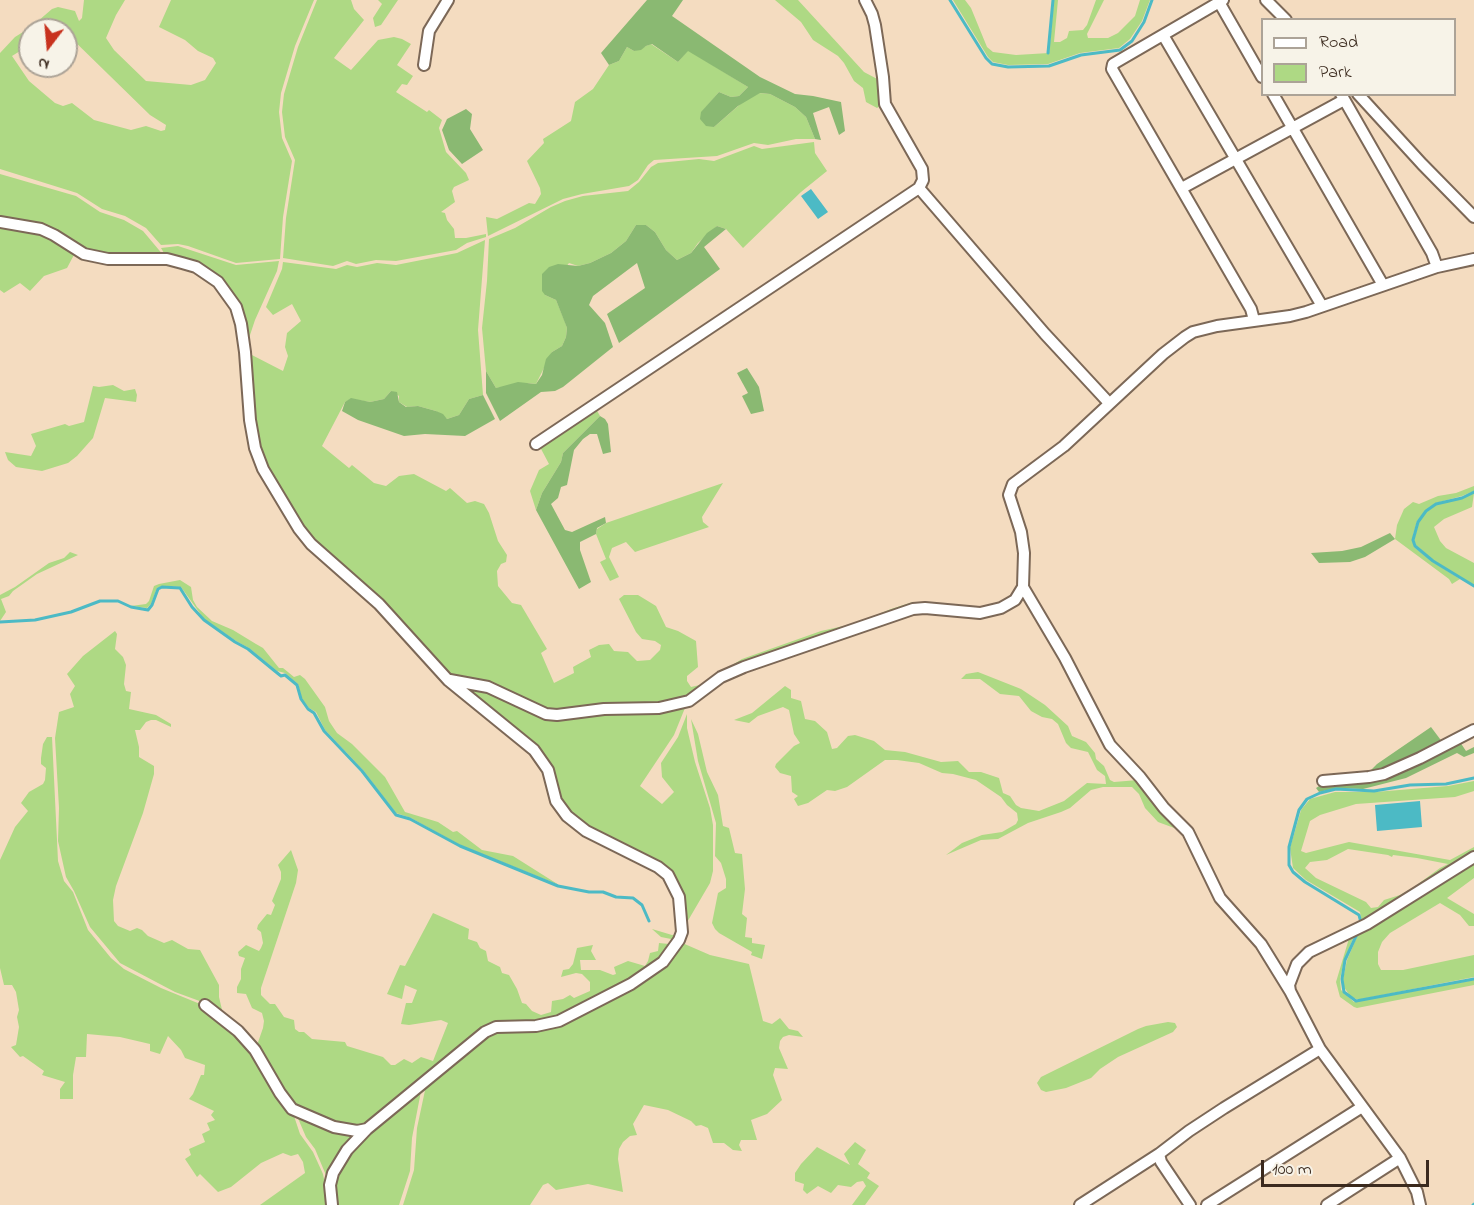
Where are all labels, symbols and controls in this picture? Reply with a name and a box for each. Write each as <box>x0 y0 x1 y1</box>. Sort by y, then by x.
north arrow <box>18 18 78 78</box>
legend <box>1261 18 1456 96</box>
text: Road <box>1319 30 1358 56</box>
text: N <box>35 50 52 76</box>
text: Park <box>1319 60 1352 86</box>
scale bar <box>1264 1148 1432 1186</box>
text: 100 m <box>1272 1157 1312 1183</box>

